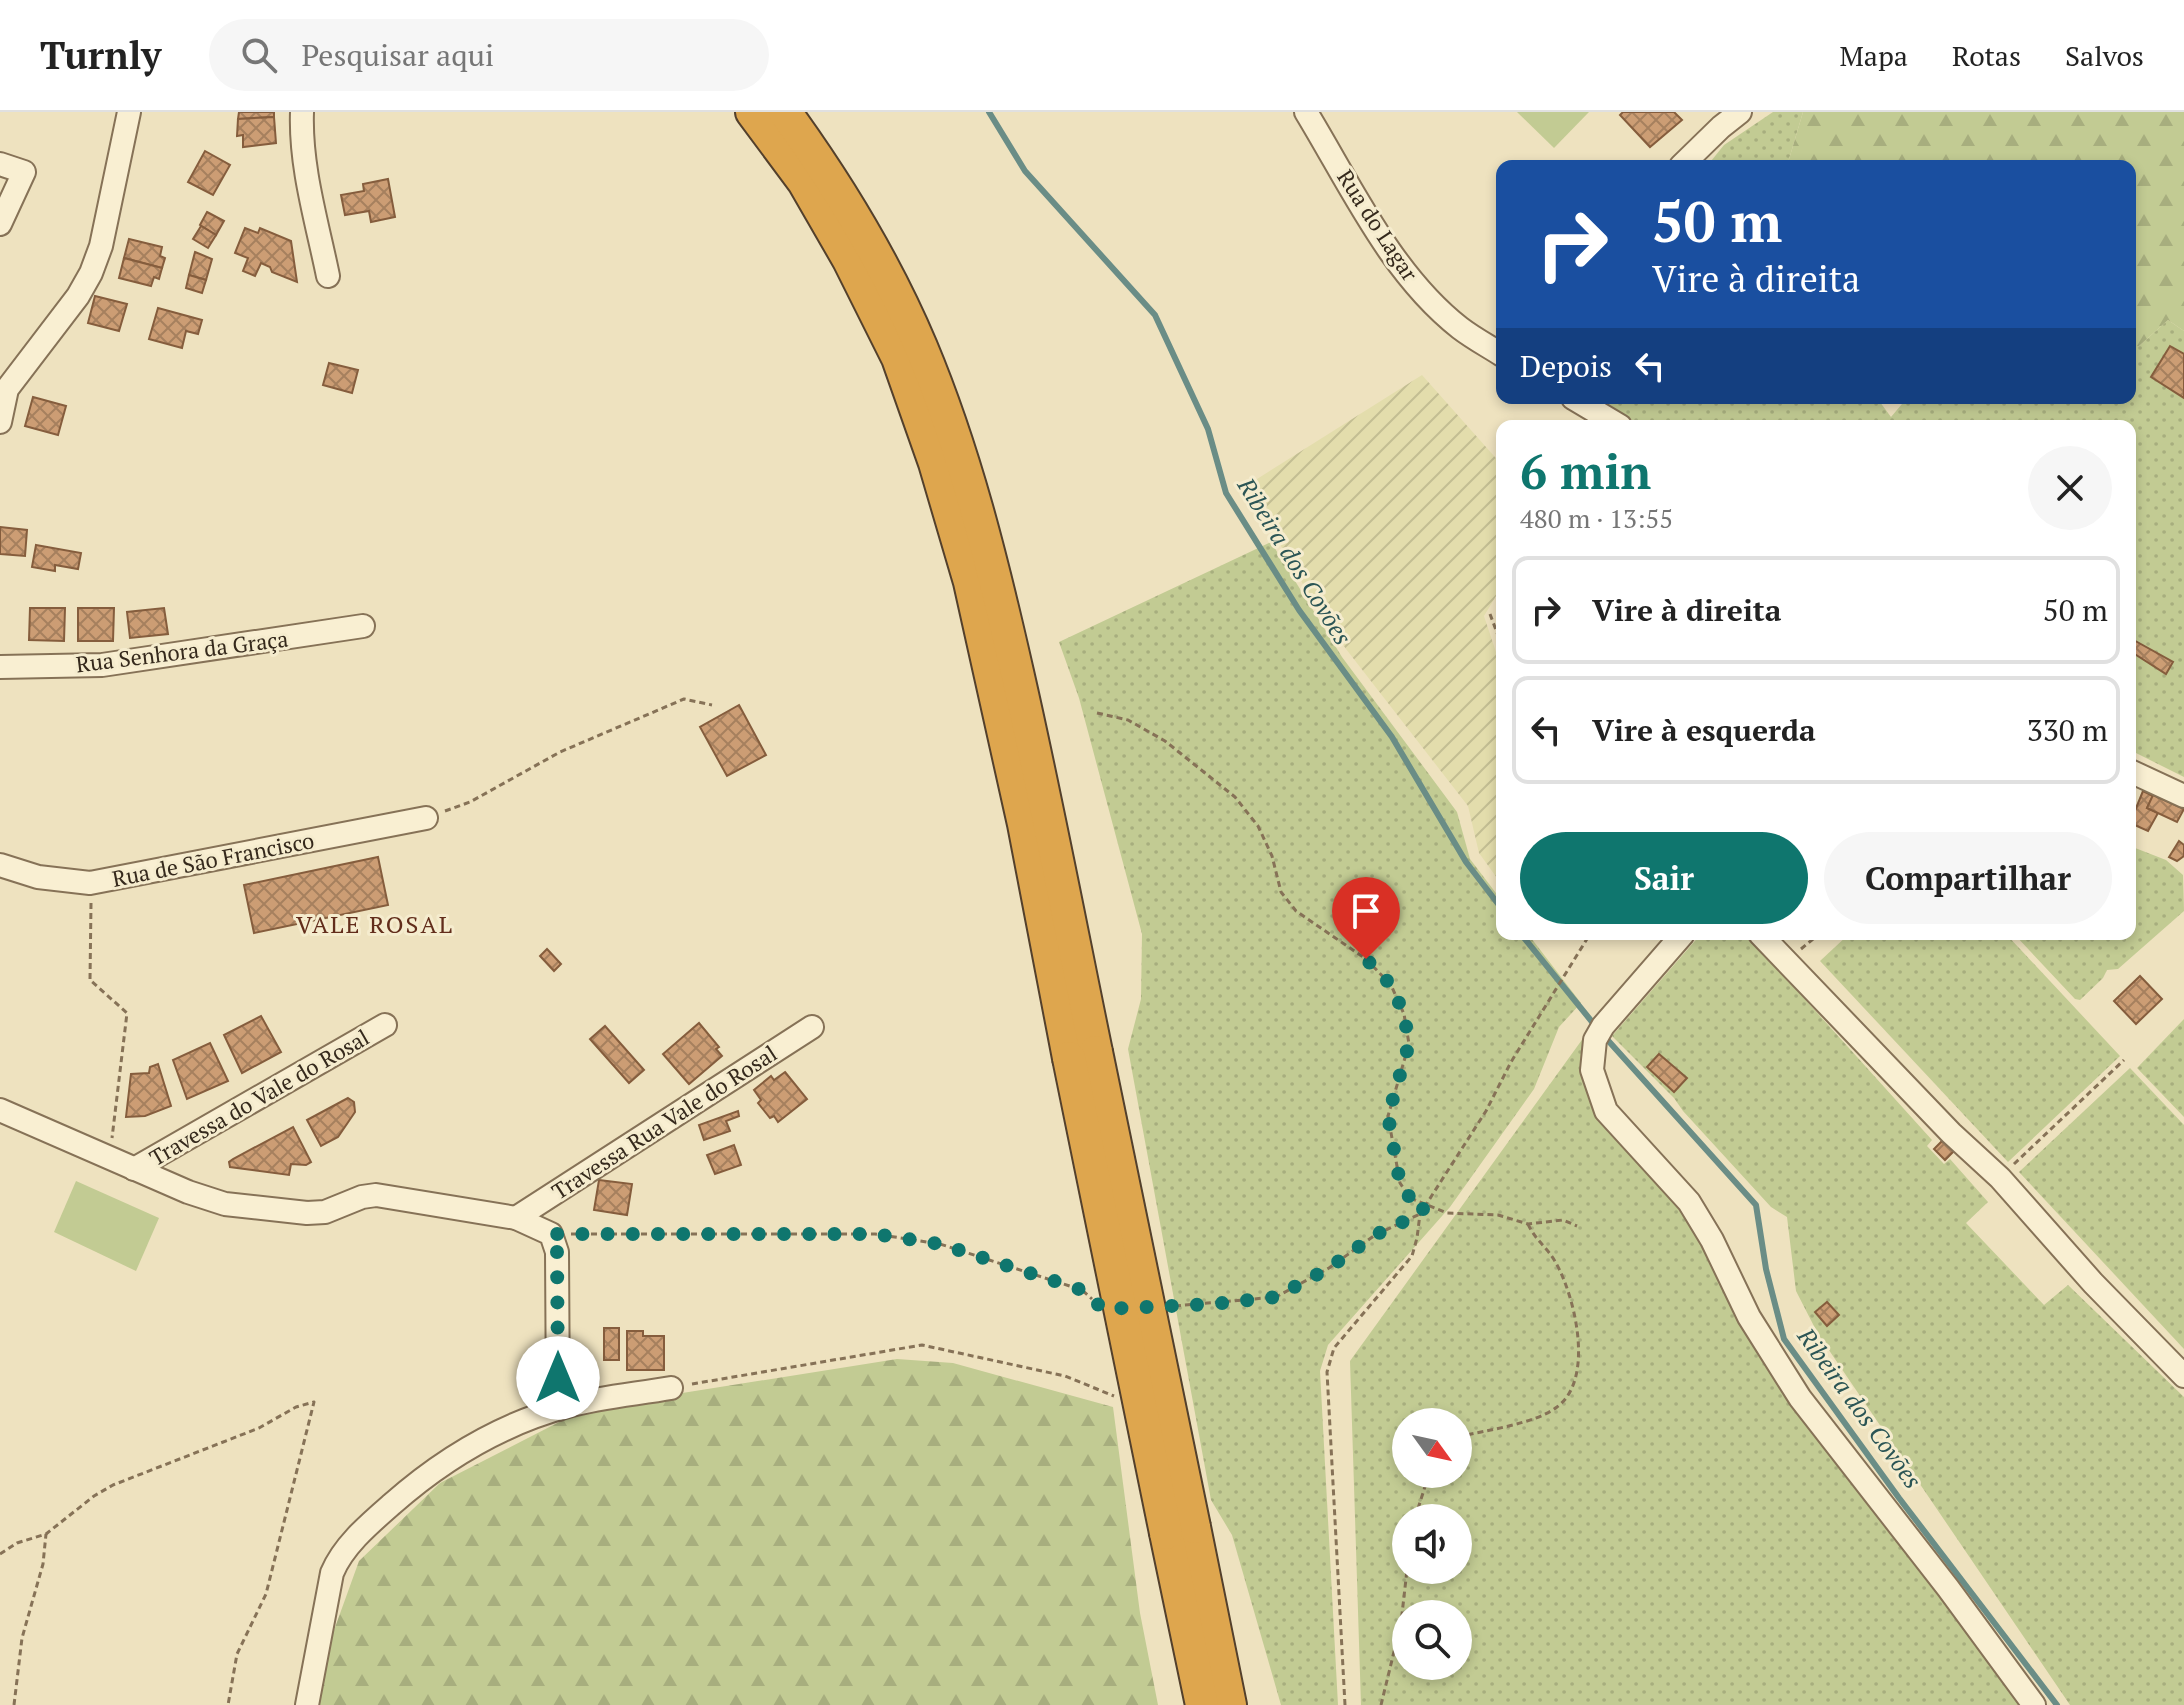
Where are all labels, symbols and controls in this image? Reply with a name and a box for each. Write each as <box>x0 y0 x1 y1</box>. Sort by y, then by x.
search box <box>209 19 769 91</box>
text: Turnly <box>40 30 161 80</box>
icon: search <box>237 33 281 77</box>
text: Pesquisar aqui <box>301 35 494 75</box>
text: Mapa <box>1840 37 1908 74</box>
text: Rotas <box>1952 37 2021 74</box>
text: Salvos <box>2065 37 2144 74</box>
street label: Rua do Lagar <box>1331 164 1425 287</box>
text: 50 m <box>1652 184 1782 258</box>
icon: right <box>1520 192 1624 296</box>
text: Vire à direita <box>1652 255 1860 302</box>
icon: left <box>1628 344 1672 388</box>
text: Depois <box>1520 346 1612 386</box>
text: 6 min <box>1520 439 1651 503</box>
button: close <box>2028 446 2112 530</box>
water label: Ribeira dos Covões <box>1230 471 1359 651</box>
text: 480 m · 13:55 <box>1520 501 1673 535</box>
icon: right <box>1524 588 1568 632</box>
text: Vire à direita <box>1592 590 1782 630</box>
text: 50 m <box>2043 590 2108 630</box>
street label: Rua Senhora da Graça <box>74 624 290 678</box>
icon: left <box>1524 708 1568 752</box>
text: Vire à esquerda <box>1592 710 1816 750</box>
text: 330 m <box>2027 710 2108 750</box>
street label: Rua de São Francisco <box>110 825 316 893</box>
button: Sair <box>1520 832 1808 924</box>
button: Compartilhar <box>1824 832 2112 924</box>
pin <box>1332 877 1400 959</box>
icon: arrive <box>1344 889 1388 933</box>
district label: VALE ROSAL <box>296 908 454 940</box>
street label: Travessa do Vale do Rosal <box>144 1022 374 1172</box>
street label: Travessa Rua Vale do Rosal <box>546 1038 782 1206</box>
water label: Ribeira dos Covões <box>1790 1320 1929 1495</box>
position arrow <box>516 1336 600 1420</box>
north arrow <box>1392 1408 1472 1488</box>
map controls <box>1392 1408 1472 1680</box>
button: sound <box>1392 1504 1472 1584</box>
button: search <box>1392 1600 1472 1680</box>

